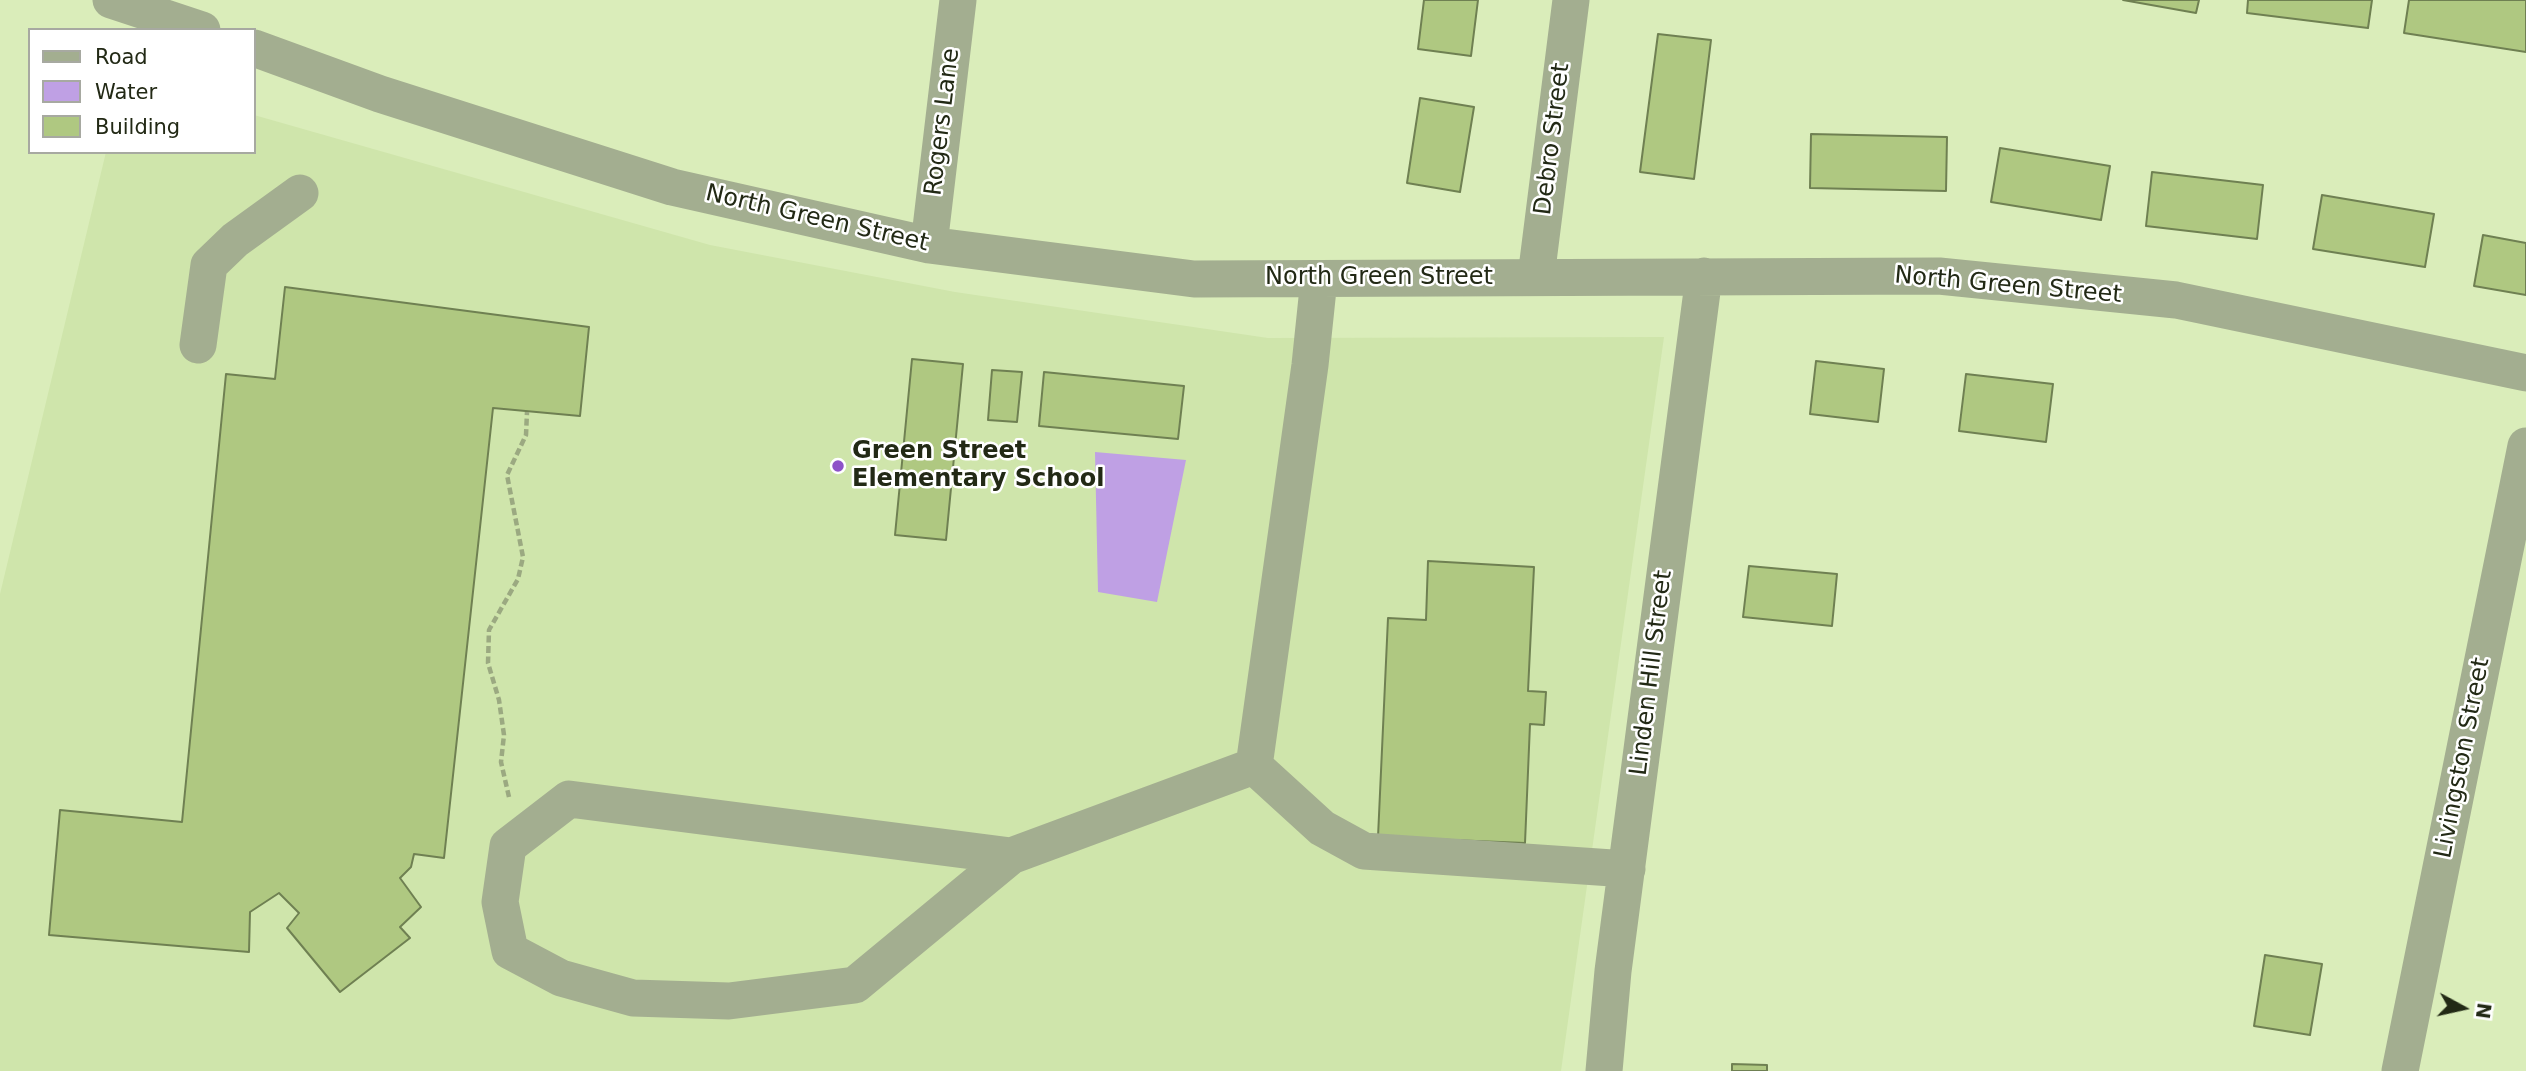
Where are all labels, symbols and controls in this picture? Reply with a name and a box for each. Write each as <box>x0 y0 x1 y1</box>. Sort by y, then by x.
legend <box>28 28 256 154</box>
text: Road <box>95 45 148 69</box>
street label: Rogers Lane <box>920 47 966 197</box>
street label: Debro Street <box>1529 61 1577 217</box>
text: Water <box>95 80 157 104</box>
text: Building <box>95 115 180 139</box>
street label: North Green Street <box>703 179 931 259</box>
street label: North Green Street <box>1893 262 2123 310</box>
street label: North Green Street <box>1265 264 1493 292</box>
place label: Green Street Elementary School <box>852 438 1105 494</box>
marker: Green Street Elementary School <box>830 458 846 474</box>
street label: Linden Hill Street <box>1625 569 1679 777</box>
street label: Livingston Street <box>2429 655 2497 861</box>
north arrow <box>2428 973 2498 1043</box>
text: N <box>2472 1002 2496 1020</box>

